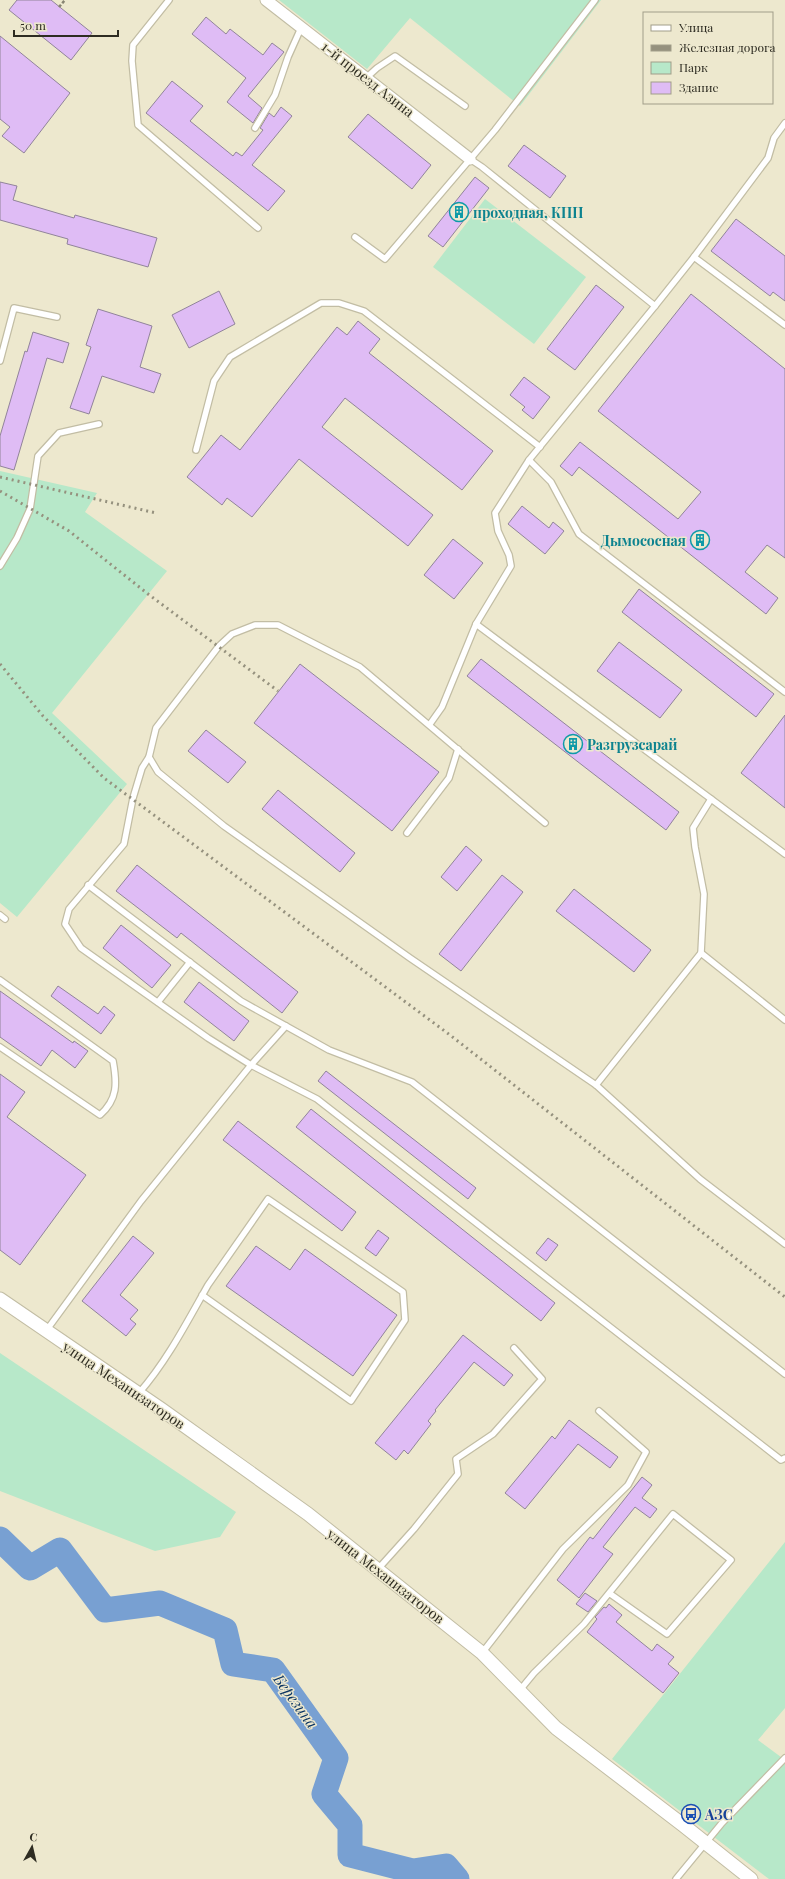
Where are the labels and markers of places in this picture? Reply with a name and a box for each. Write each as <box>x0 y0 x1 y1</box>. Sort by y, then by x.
building icon: проходная, КПП <box>448 201 470 223</box>
place label: проходная, КПП <box>473 203 583 222</box>
building icon: Дымососная <box>689 529 711 551</box>
place label: Дымососная <box>601 531 686 550</box>
building icon: Разгрузсарай <box>562 733 584 755</box>
place label: Разгрузсарай <box>587 735 678 754</box>
bus stop icon: АЗС <box>680 1803 702 1825</box>
place label: АЗС <box>704 1805 733 1824</box>

